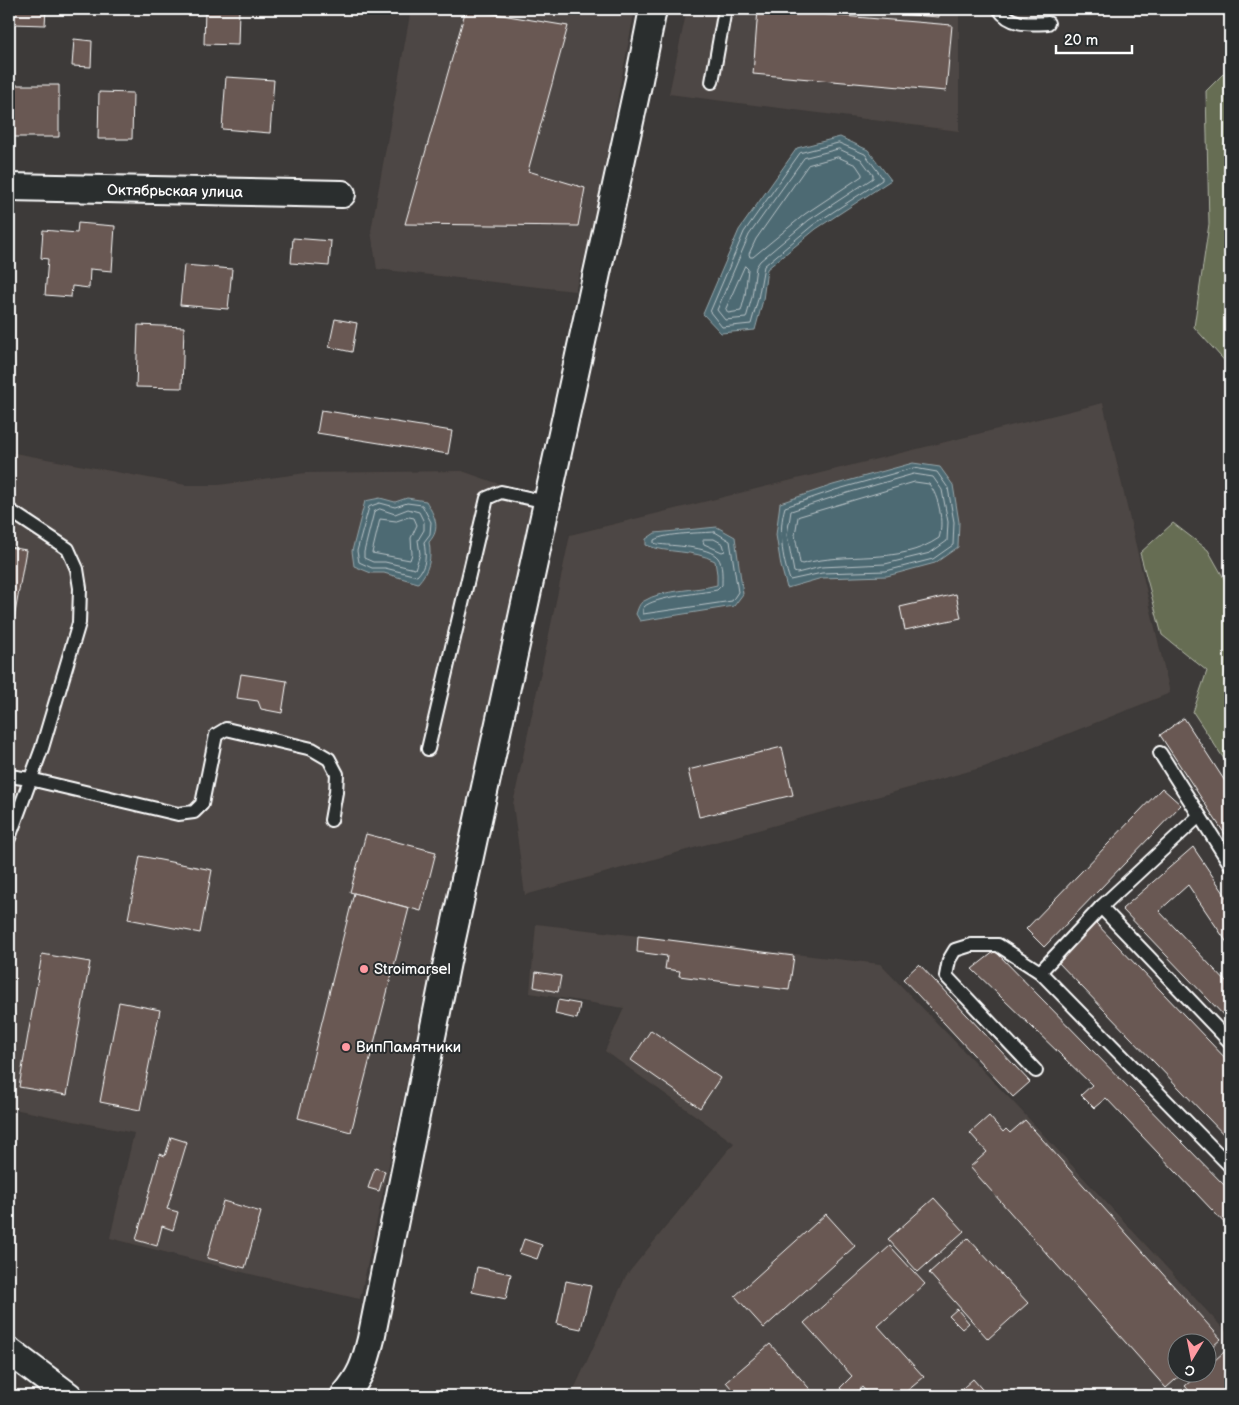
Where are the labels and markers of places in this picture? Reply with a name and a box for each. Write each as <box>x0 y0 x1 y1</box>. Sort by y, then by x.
place label: Stroimarsel <box>374 960 451 979</box>
marker: Stroimarsel <box>358 963 370 975</box>
place label: ВипПамятники <box>356 1038 461 1057</box>
marker: ВипПамятники <box>340 1041 352 1053</box>

